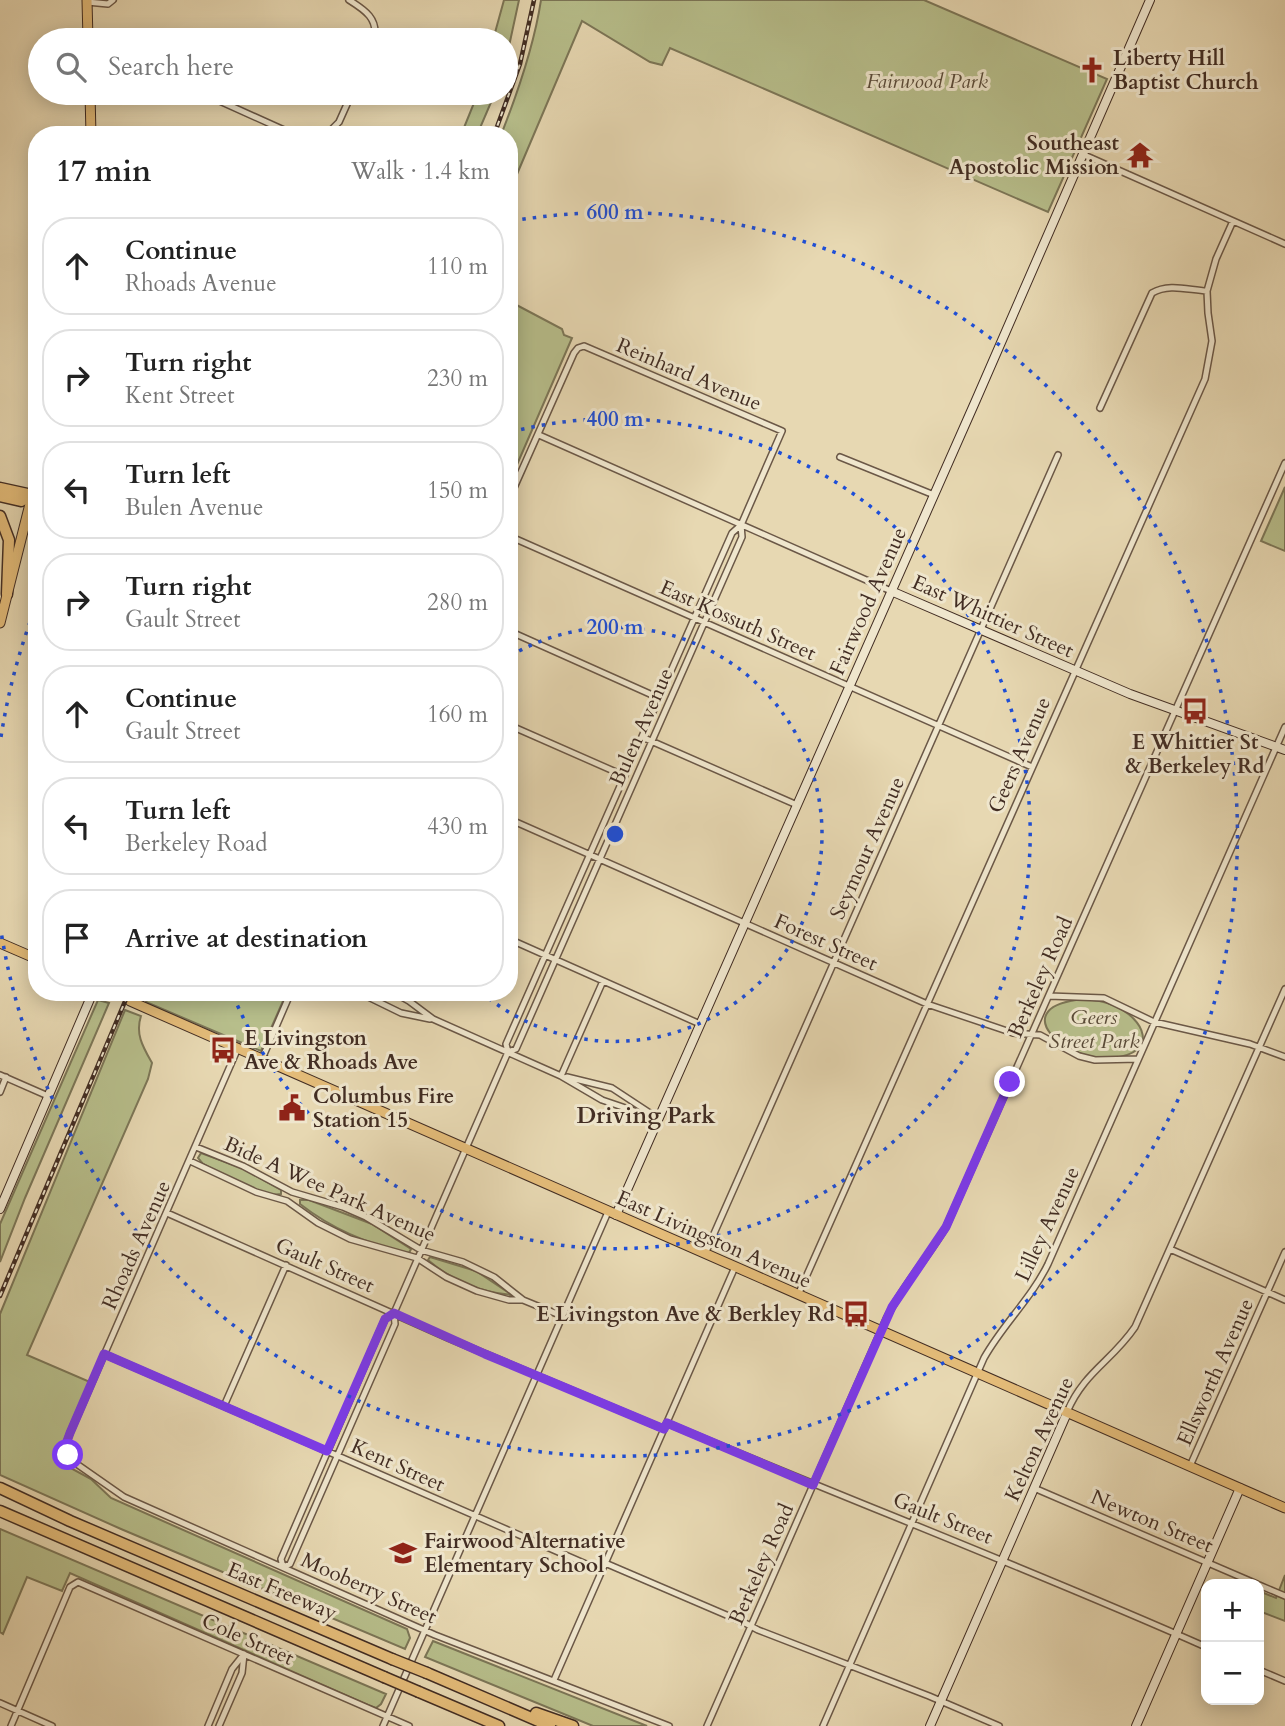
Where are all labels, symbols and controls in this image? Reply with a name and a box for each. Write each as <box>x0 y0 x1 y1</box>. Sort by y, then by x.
search box <box>28 28 518 105</box>
place label: Liberty Hill Baptist Church <box>1113 44 1258 97</box>
icon: search <box>52 48 90 86</box>
text: Search here <box>108 49 234 84</box>
church icon: Liberty Hill Baptist Church <box>1077 55 1107 85</box>
park label: Fairwood Park <box>866 67 988 96</box>
place label: Southeast Apostolic Mission <box>949 129 1120 182</box>
temple icon: Southeast Apostolic Mission <box>1125 140 1155 170</box>
text: 17 min <box>56 151 151 192</box>
text: Walk · 1.4 km <box>351 156 490 187</box>
text: 600 m <box>586 198 644 227</box>
text: Continue <box>125 233 237 268</box>
icon: ahead <box>58 247 96 285</box>
text: 110 m <box>427 251 488 282</box>
text: Rhoads Avenue <box>125 268 277 299</box>
street label: Reinhard Avenue <box>612 331 766 418</box>
text: Turn right <box>125 345 252 380</box>
icon: right <box>58 359 96 397</box>
text: 230 m <box>427 363 488 394</box>
text: Kent Street <box>125 380 234 411</box>
text: 400 m <box>586 405 644 434</box>
text: Turn left <box>125 457 230 492</box>
icon: left <box>58 471 96 509</box>
text: 150 m <box>427 475 488 506</box>
text: Bulen Avenue <box>125 492 263 523</box>
street label: Fairwood Avenue <box>823 523 914 680</box>
street label: East Whittier Street <box>907 568 1079 665</box>
text: Turn right <box>125 569 252 604</box>
street label: East Kossuth Street <box>655 573 821 668</box>
icon: right <box>58 583 96 621</box>
text: 280 m <box>427 587 488 618</box>
text: Gault Street <box>125 604 240 635</box>
text: 200 m <box>586 613 644 642</box>
street label: Bulen Avenue <box>603 664 680 791</box>
text: Continue <box>125 681 237 716</box>
street label: Geers Avenue <box>981 693 1058 818</box>
icon: ahead <box>58 695 96 733</box>
bus stop icon: E Whittier St & Berkeley Rd <box>1180 696 1210 726</box>
text: 160 m <box>427 699 488 730</box>
text: Gault Street <box>125 716 240 747</box>
place label: E Whittier St & Berkeley Rd <box>1126 728 1264 781</box>
street label: Seymour Avenue <box>823 772 912 924</box>
text: Turn left <box>125 793 230 828</box>
icon: left <box>58 807 96 845</box>
text: 430 m <box>427 811 488 842</box>
centre of rings <box>603 822 627 846</box>
text: Berkeley Road <box>125 828 267 859</box>
street label: Forest Street <box>769 907 882 978</box>
street label: Berkeley Road <box>1001 912 1080 1042</box>
icon: arrive <box>58 919 96 957</box>
text: Arrive at destination <box>125 921 368 956</box>
park label: Geers Street Park <box>1048 1003 1140 1056</box>
place label: E Livingston Ave & Rhoads Ave <box>244 1024 418 1077</box>
bus stop icon: E Livingston Ave & Rhoads Ave <box>208 1035 238 1065</box>
route end <box>994 1066 1025 1097</box>
place label: Columbus Fire Station 15 <box>313 1082 454 1135</box>
public building icon: Columbus Fire Station 15 <box>277 1093 307 1123</box>
district label: Driving Park <box>576 1100 716 1131</box>
street label: Bide A Wee Park Avenue <box>219 1130 440 1249</box>
street label: Lilley Avenue <box>1008 1162 1087 1286</box>
street label: Rhoads Avenue <box>95 1176 178 1314</box>
street label: East Livingston Avenue <box>612 1183 816 1296</box>
street label: Gault Street <box>271 1231 379 1300</box>
street label: Ellsworth Avenue <box>1170 1294 1261 1450</box>
bus stop icon: E Livingston Ave & Berkley Rd <box>841 1299 871 1329</box>
place label: E Livingston Ave & Berkley Rd <box>536 1300 835 1329</box>
street label: Kelton Avenue <box>998 1372 1081 1506</box>
street label: Kent Street <box>346 1432 450 1499</box>
route start <box>52 1439 83 1470</box>
street label: Newton Street <box>1086 1483 1218 1560</box>
street label: Gault Street <box>889 1485 997 1552</box>
street label: Berkeley Road <box>722 1499 801 1629</box>
place label: Fairwood Alternative Elementary School <box>424 1527 626 1580</box>
school or university icon: Fairwood Alternative Elementary School <box>388 1538 418 1568</box>
street label: Mooberry Street <box>296 1546 442 1632</box>
street label: East Freeway <box>222 1555 341 1628</box>
map controls <box>1201 1579 1264 1705</box>
button: + <box>1201 1579 1264 1642</box>
street label: Cole Street <box>197 1606 299 1673</box>
button: − <box>1201 1642 1264 1705</box>

